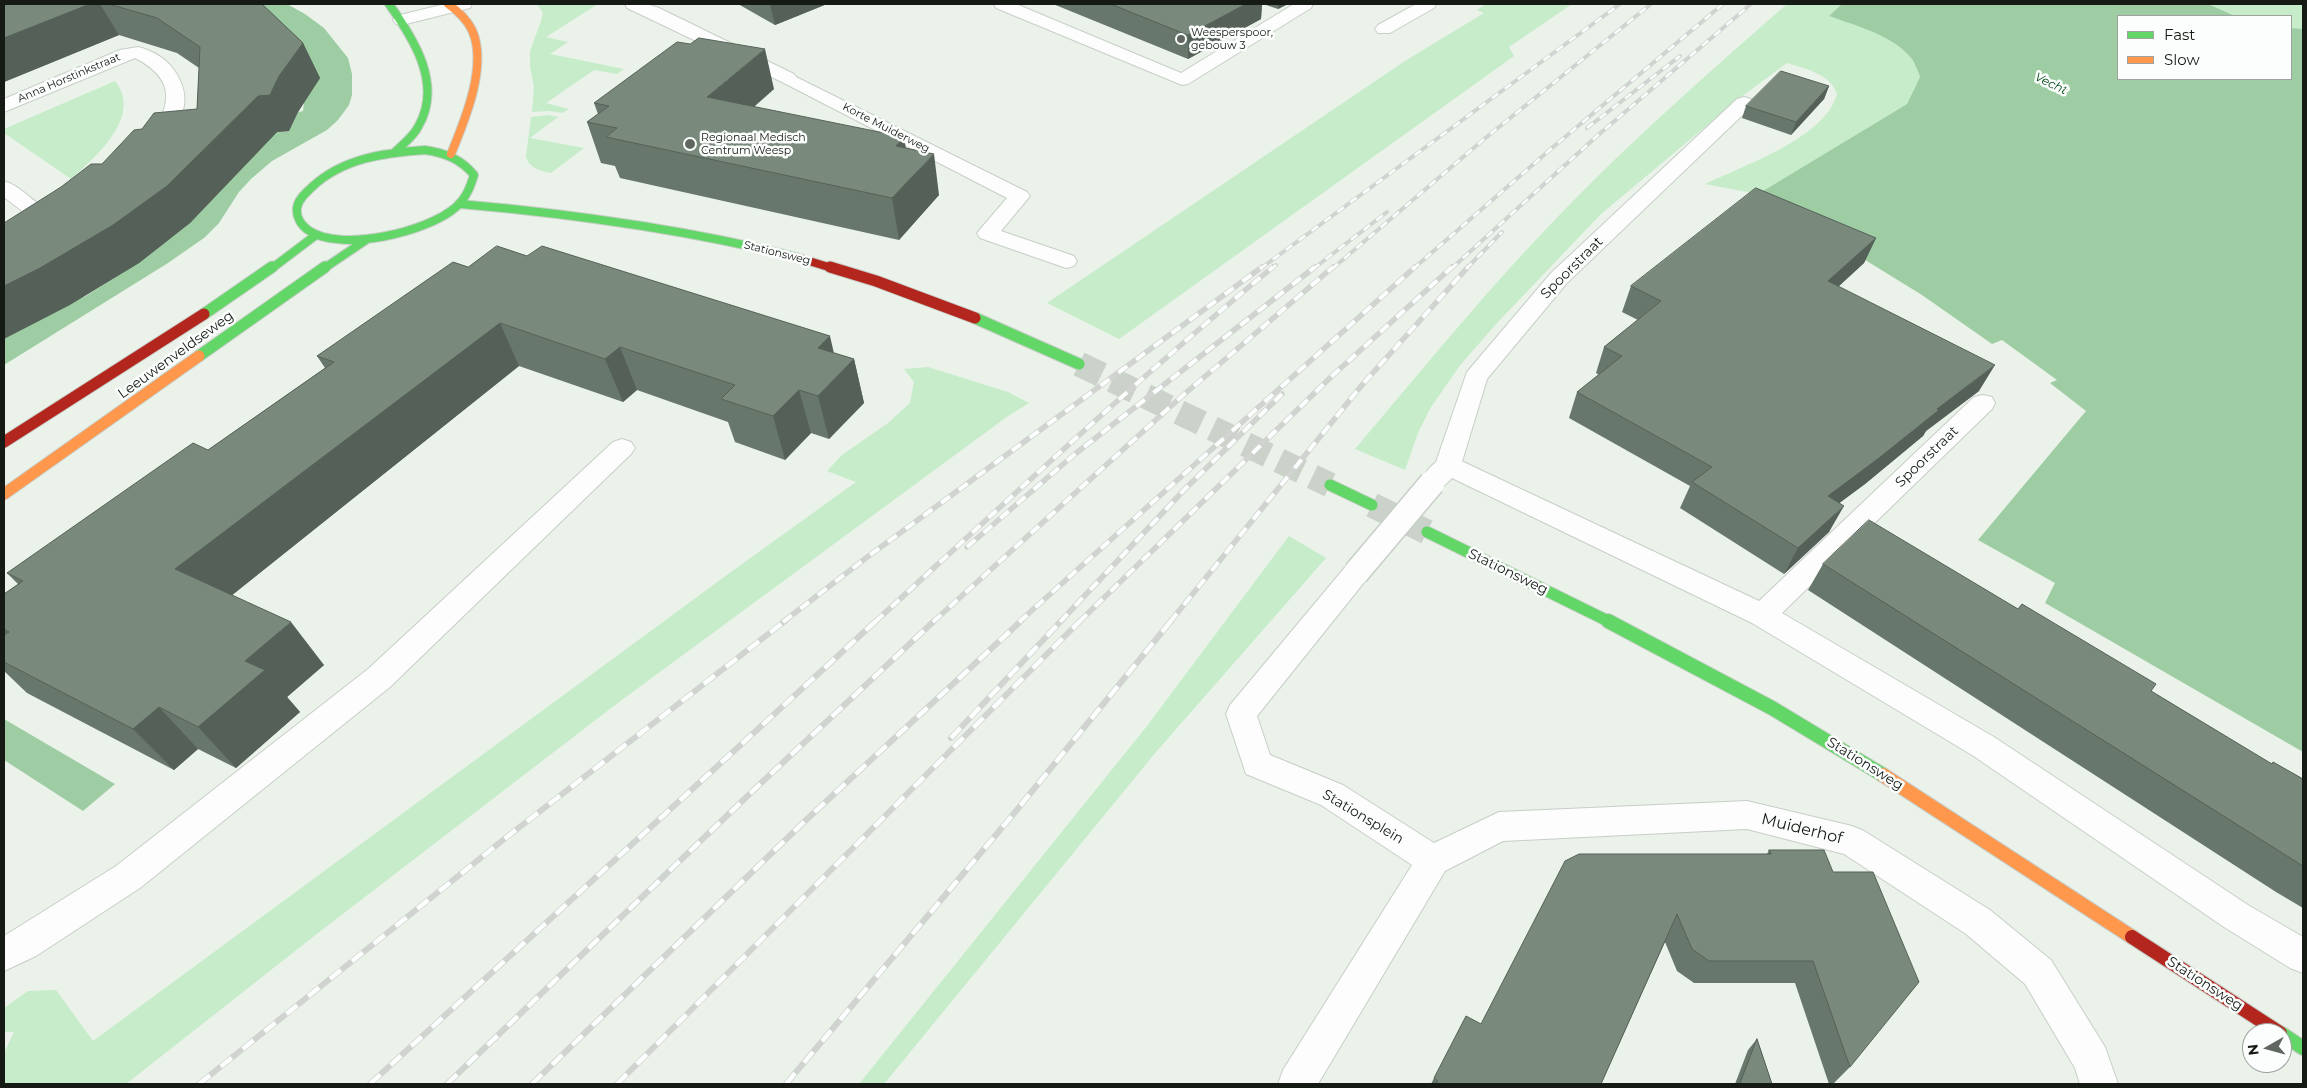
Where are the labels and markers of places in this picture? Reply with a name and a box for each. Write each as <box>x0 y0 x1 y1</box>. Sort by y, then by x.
place label: Weesperspoor, gebouw 3 <box>1191 26 1273 52</box>
marker: Weesperspoor, gebouw 3 <box>1175 33 1187 45</box>
place label: Regionaal Medisch Centrum Weesp <box>701 131 806 157</box>
marker: Regionaal Medisch Centrum Weesp <box>683 137 697 151</box>

